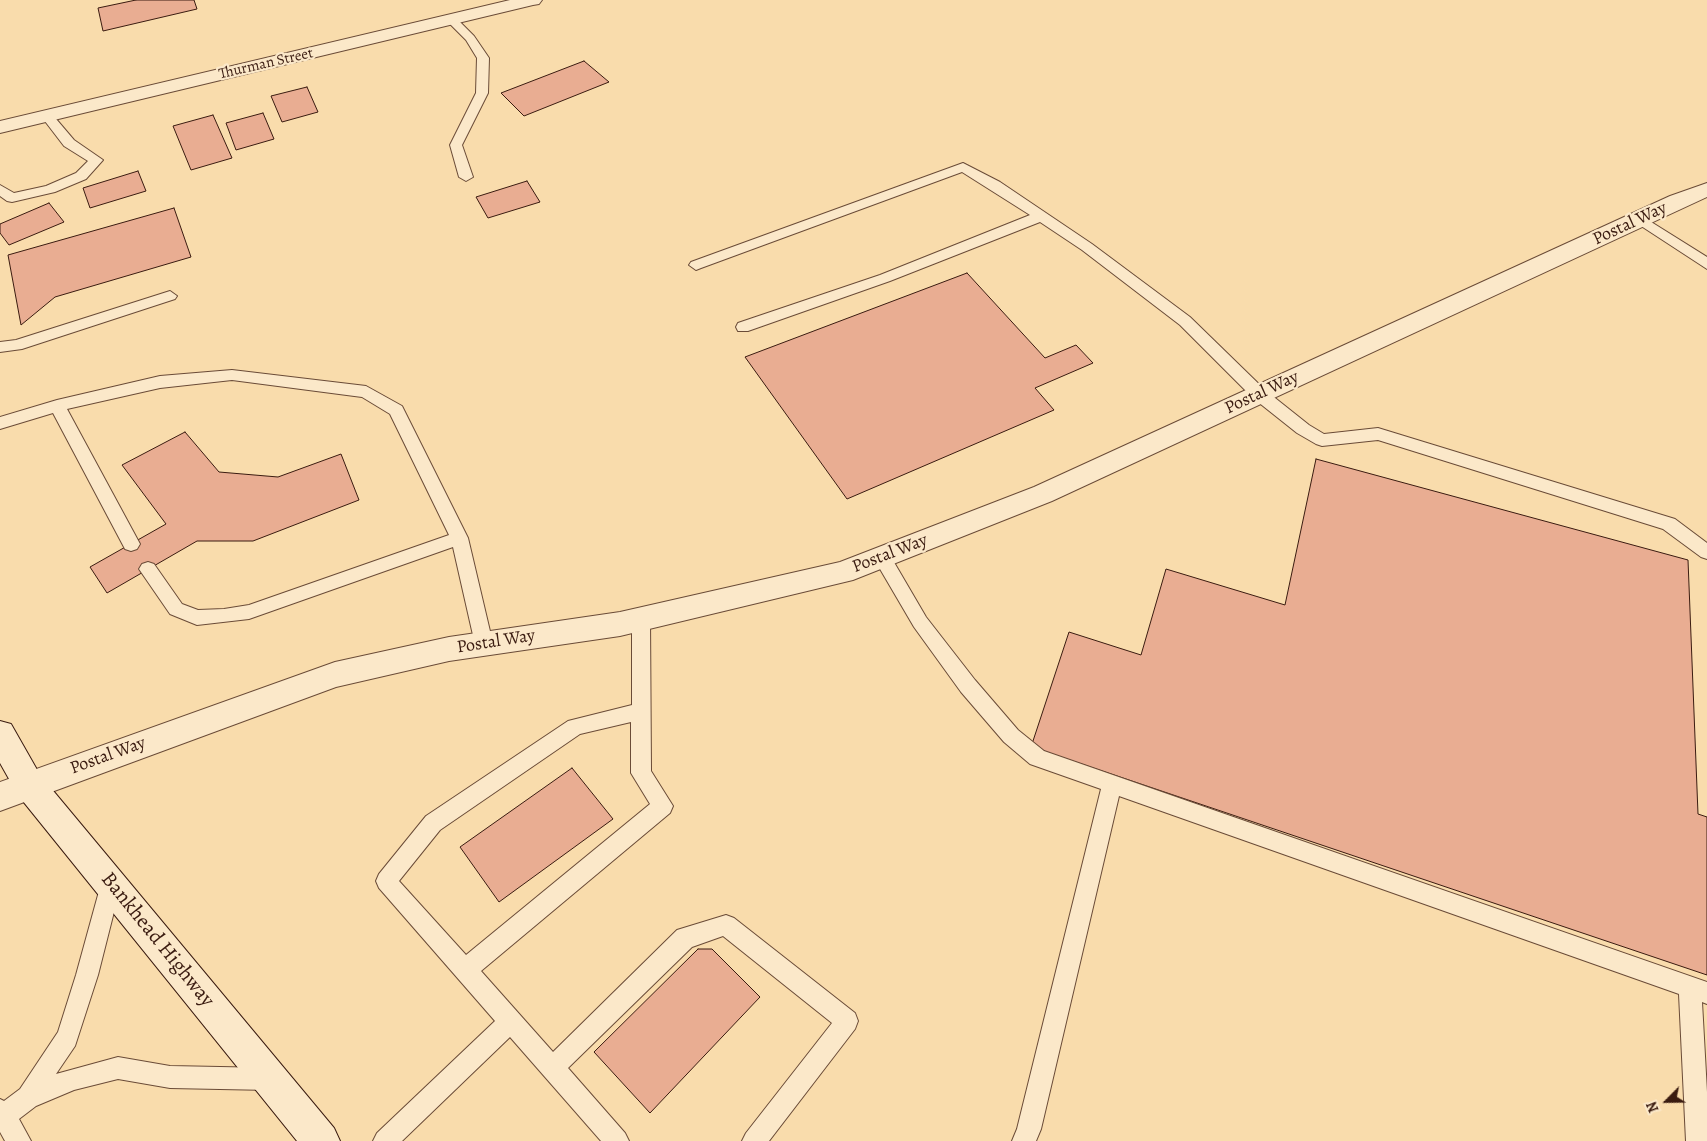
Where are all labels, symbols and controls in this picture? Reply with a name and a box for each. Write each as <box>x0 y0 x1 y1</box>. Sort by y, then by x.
street label: Thurman Street <box>217 44 315 84</box>
street label: Postal Way <box>1590 198 1670 250</box>
street label: Postal Way <box>1222 367 1302 419</box>
street label: Postal Way <box>849 530 931 578</box>
street label: Postal Way <box>455 625 537 659</box>
street label: Postal Way <box>67 732 149 780</box>
street label: Bankhead Highway <box>95 867 219 1013</box>
north arrow <box>1642 1076 1692 1126</box>
text: N <box>1642 1099 1663 1115</box>

